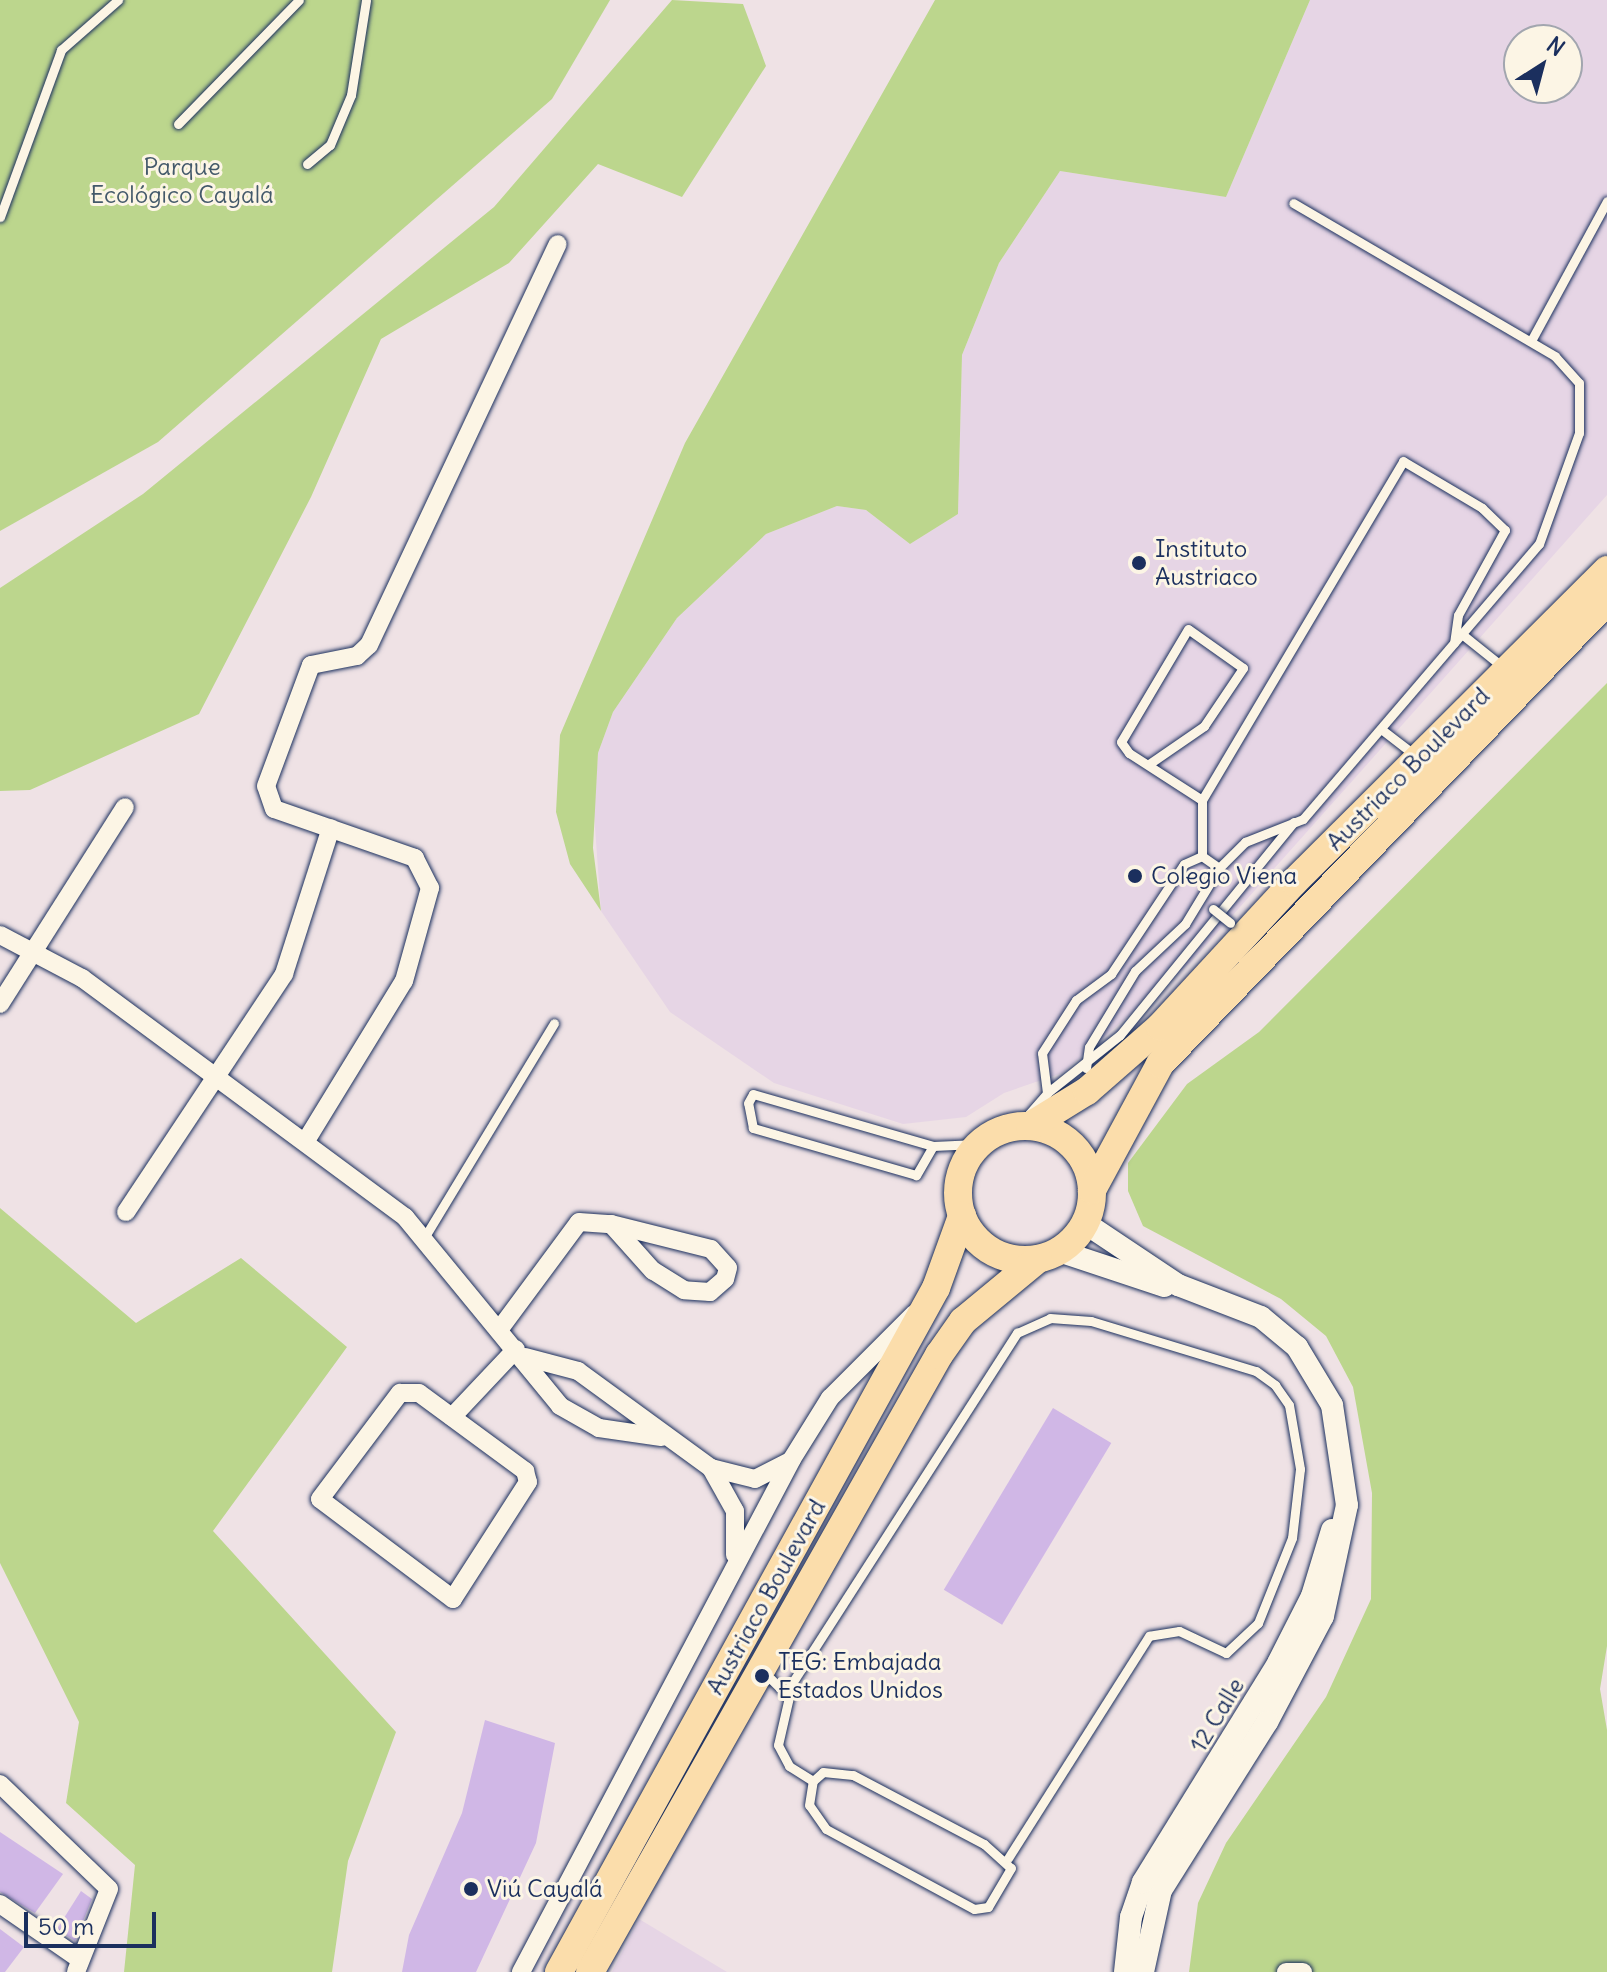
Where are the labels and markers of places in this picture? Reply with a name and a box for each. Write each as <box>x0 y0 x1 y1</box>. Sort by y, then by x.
place label: Instituto Austriaco <box>1155 535 1258 591</box>
marker: Instituto Austriaco <box>1130 554 1148 572</box>
place label: Colegio Viena <box>1151 862 1297 890</box>
marker: Colegio Viena <box>1126 867 1144 885</box>
place label: TEG: Embajada Estados Unidos <box>778 1648 943 1704</box>
marker: TEG: Embajada Estados Unidos <box>753 1667 771 1685</box>
place label: Viú Cayalá <box>487 1875 603 1903</box>
marker: Viú Cayalá <box>462 1880 480 1898</box>

